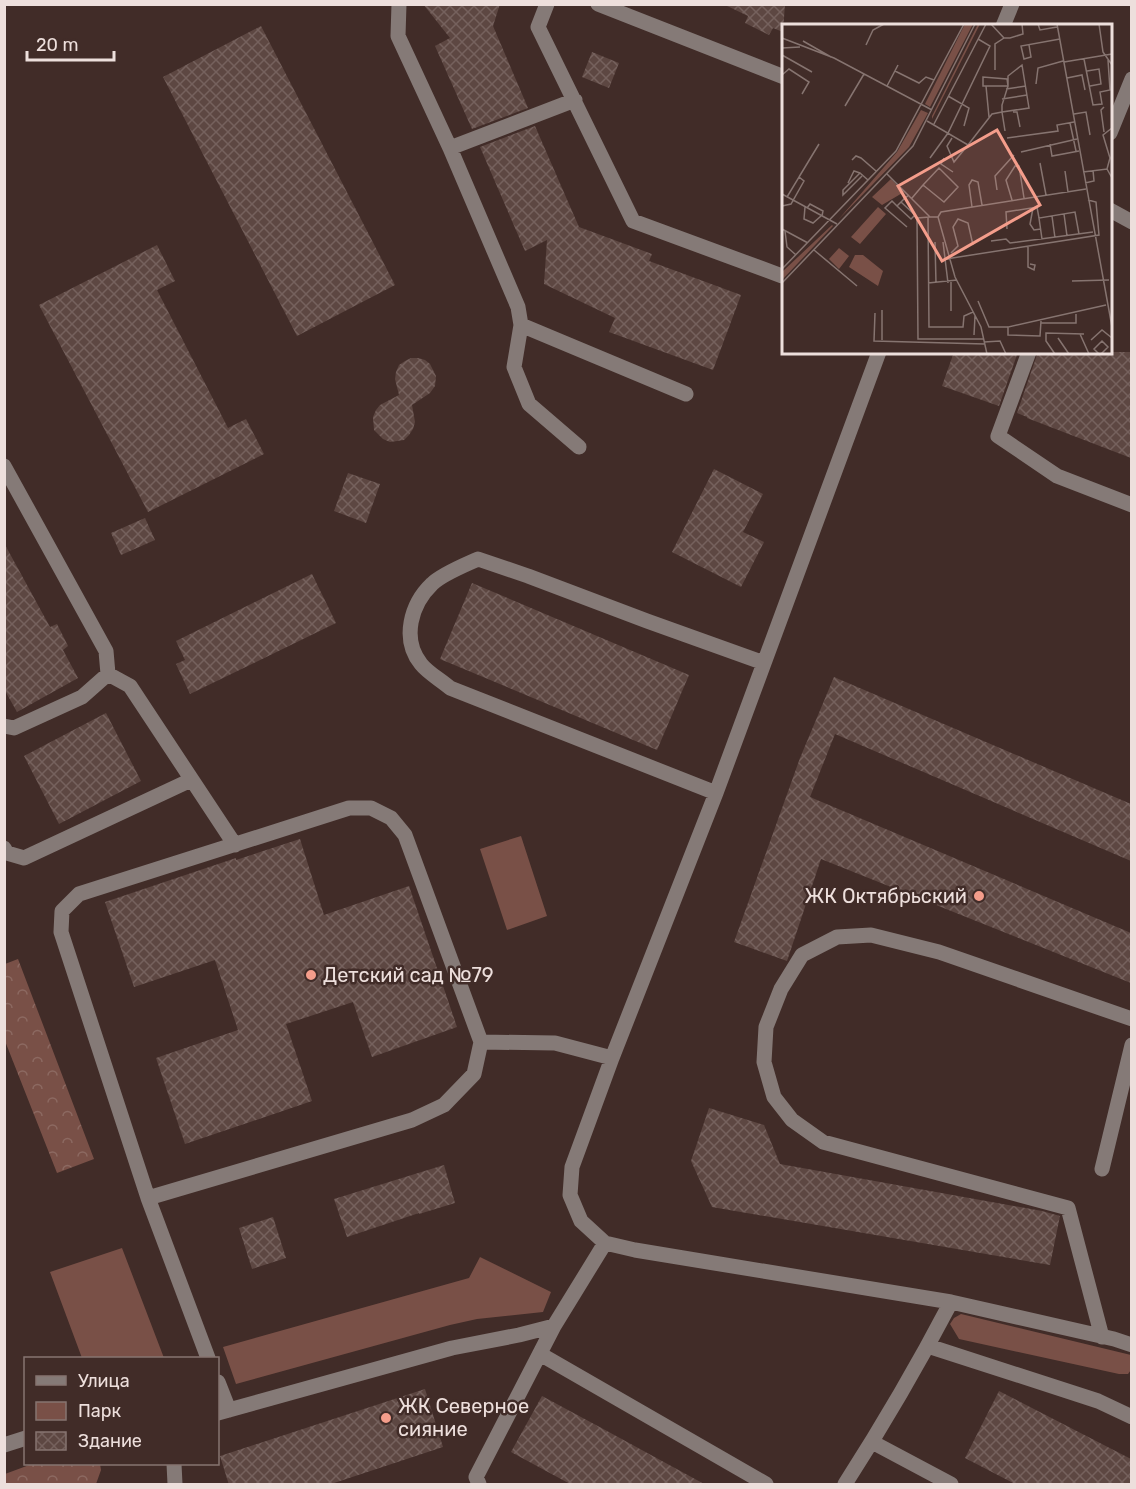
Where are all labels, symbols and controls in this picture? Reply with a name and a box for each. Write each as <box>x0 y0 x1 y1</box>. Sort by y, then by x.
scale bar <box>27 24 114 62</box>
inset map <box>782 24 1112 354</box>
text: 20 m <box>36 34 78 56</box>
place label: ЖК Октябрьский <box>804 884 967 908</box>
marker: ЖК Октябрьский <box>972 889 986 903</box>
place label: Детский сад №79 <box>323 963 494 987</box>
marker: Детский сад №79 <box>304 968 318 982</box>
legend <box>24 1357 219 1465</box>
text: Улица <box>78 1370 130 1392</box>
place label: ЖК Северное сияние <box>398 1394 529 1441</box>
text: Парк <box>78 1400 122 1422</box>
marker: ЖК Северное сияние <box>379 1411 393 1425</box>
text: Здание <box>78 1430 142 1452</box>

